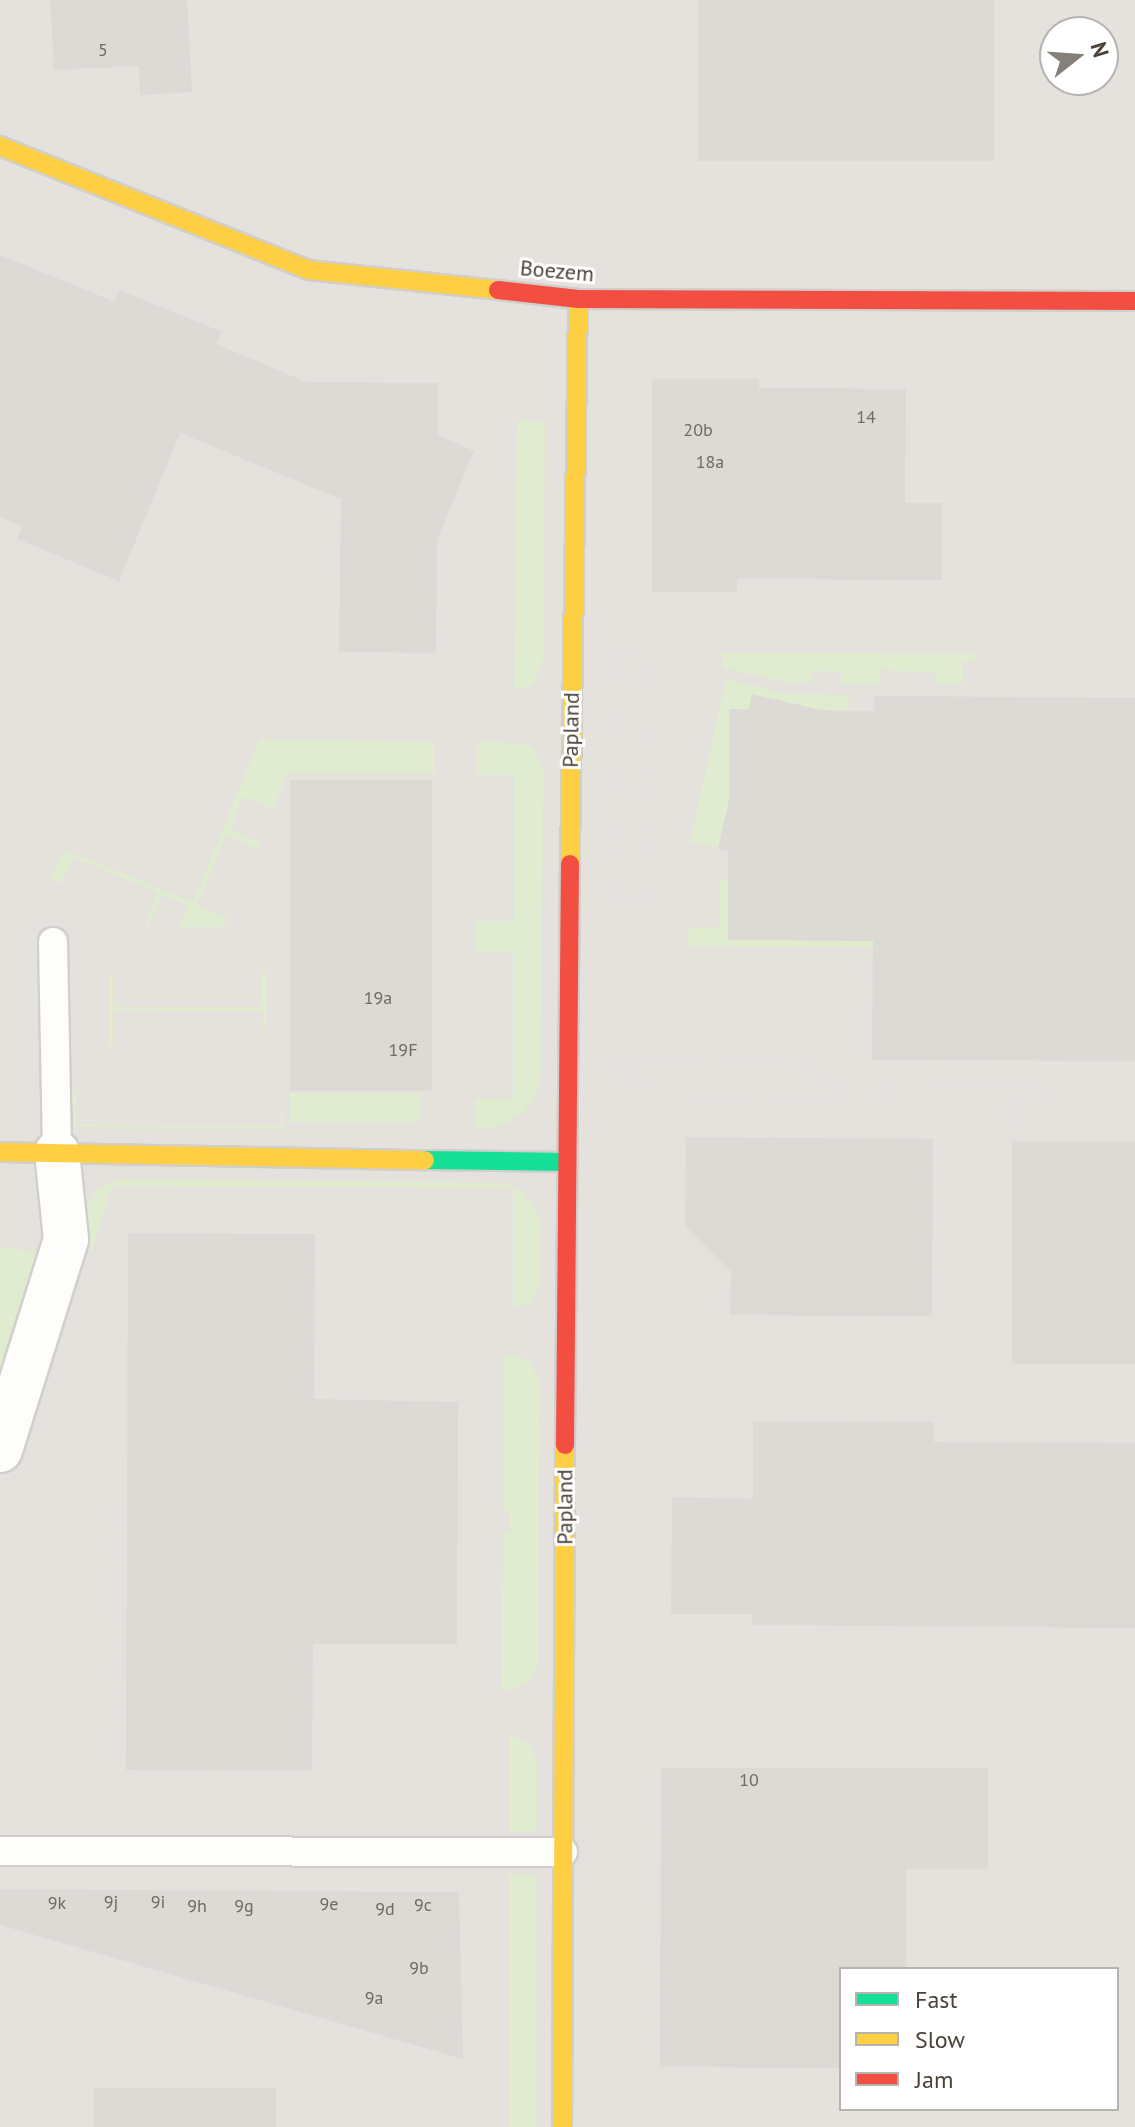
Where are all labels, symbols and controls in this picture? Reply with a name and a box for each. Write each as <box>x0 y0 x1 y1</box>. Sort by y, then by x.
north arrow <box>1039 16 1119 96</box>
house number: 5 <box>98 39 108 61</box>
text: N <box>1085 39 1116 61</box>
street label: Boezem <box>519 255 595 287</box>
house number: 14 <box>856 406 876 428</box>
house number: 20b <box>683 419 713 441</box>
house number: 18a <box>696 451 724 473</box>
street label: Papland <box>557 692 585 768</box>
house number: 19a <box>364 987 392 1009</box>
house number: 19F <box>389 1039 417 1061</box>
street label: Papland <box>552 1469 578 1545</box>
house number: 10 <box>739 1769 759 1791</box>
house number: 9j <box>104 1891 118 1913</box>
house number: 9i <box>151 1891 165 1913</box>
house number: 9k <box>48 1892 66 1914</box>
house number: 9e <box>320 1893 338 1915</box>
house number: 9c <box>414 1894 432 1916</box>
house number: 9h <box>187 1895 207 1917</box>
house number: 9g <box>234 1895 254 1917</box>
house number: 9d <box>375 1898 395 1920</box>
house number: 9b <box>409 1957 429 1979</box>
legend <box>839 1967 1119 2111</box>
text: Fast <box>915 1984 958 2015</box>
house number: 9a <box>365 1987 383 2009</box>
text: Slow <box>915 2024 965 2055</box>
text: Jam <box>915 2064 953 2095</box>

